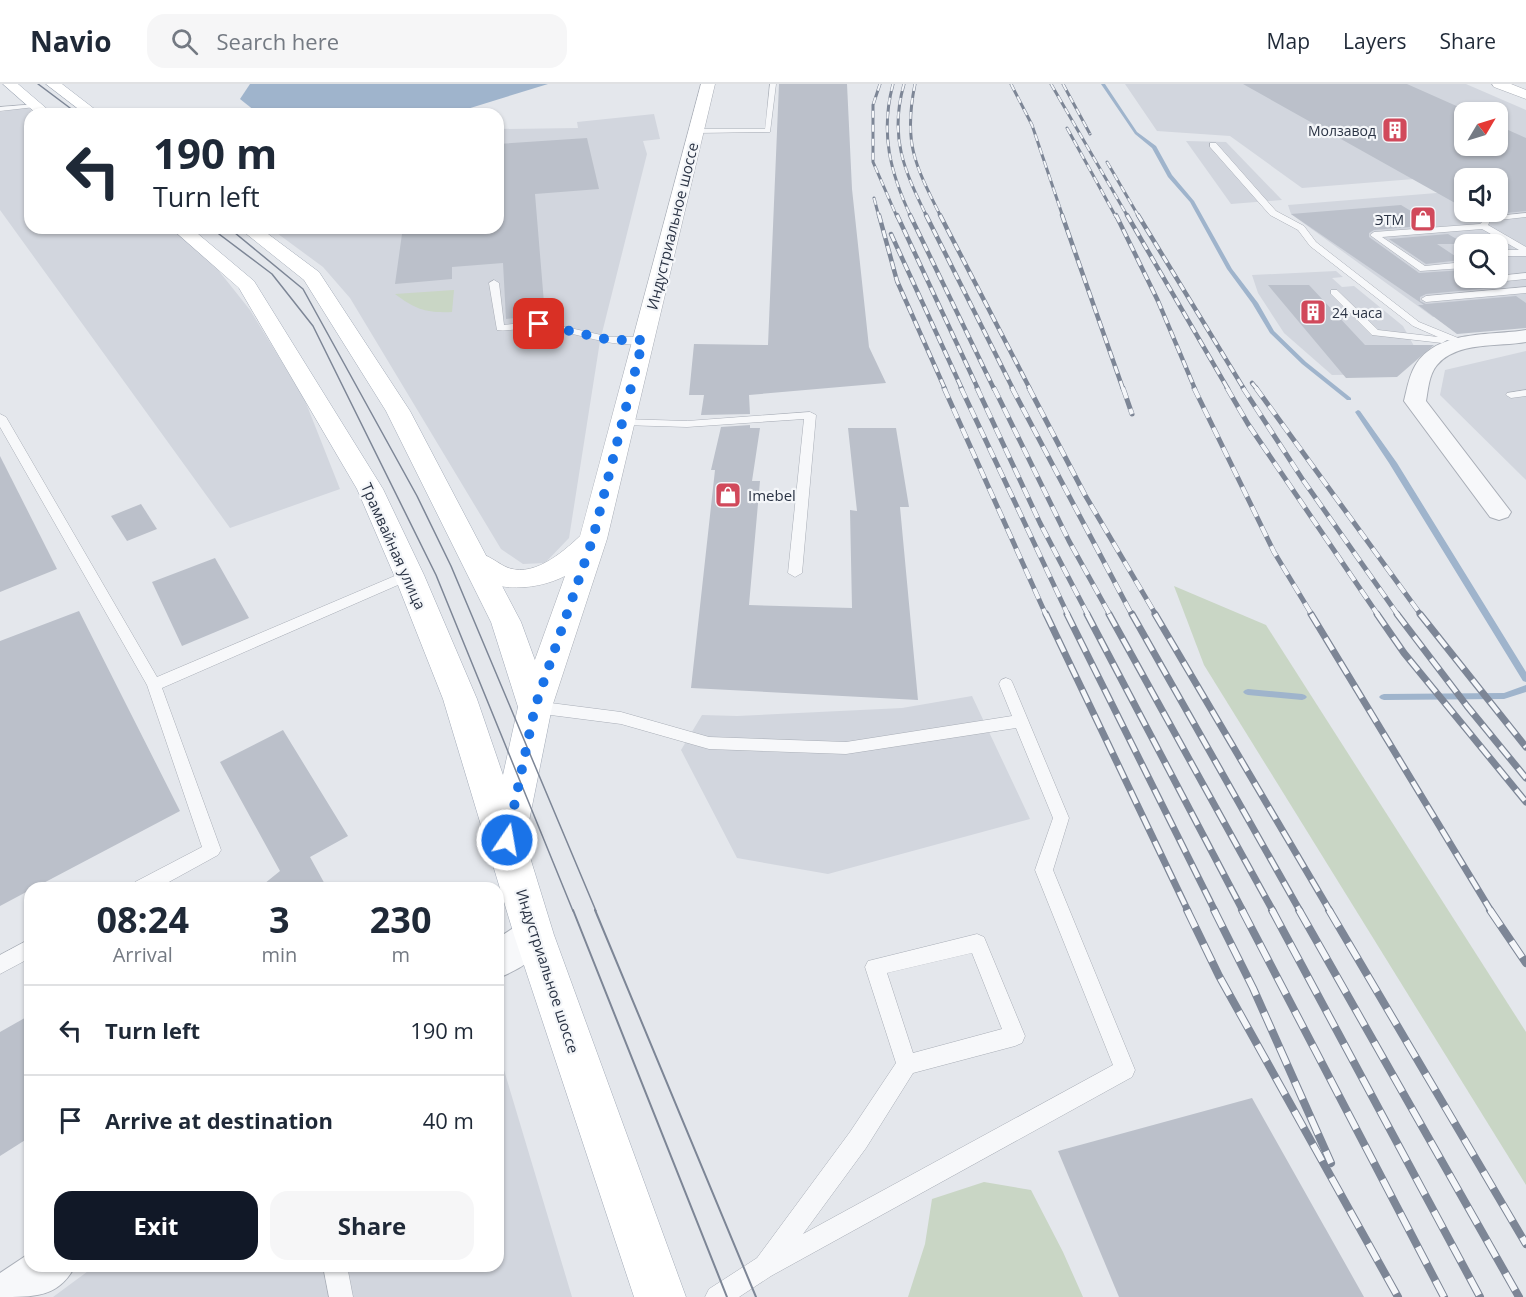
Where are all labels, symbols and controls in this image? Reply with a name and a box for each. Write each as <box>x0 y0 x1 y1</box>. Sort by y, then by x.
search box <box>147 14 567 68</box>
text: Navio <box>30 22 111 60</box>
icon: search <box>168 25 201 58</box>
text: Search here <box>216 26 339 56</box>
text: Map <box>1267 27 1310 55</box>
text: Layers <box>1343 27 1407 55</box>
text: Share <box>1440 27 1496 55</box>
north arrow <box>1454 102 1508 156</box>
map controls <box>1454 102 1508 288</box>
building icon: Молзавод <box>1380 115 1410 145</box>
place label: Молзавод <box>1308 121 1376 140</box>
text: 190 m <box>153 124 277 181</box>
icon: left <box>54 132 132 210</box>
street label: Индустриальное шоссе <box>642 140 702 312</box>
button: sound <box>1454 168 1508 222</box>
text: Turn left <box>153 178 260 215</box>
shop icon: ЭТМ <box>1408 204 1438 234</box>
place label: ЭТМ <box>1375 210 1404 229</box>
button: search <box>1454 234 1508 288</box>
building icon: 24 часа <box>1298 297 1328 327</box>
pin <box>513 298 564 349</box>
place label: 24 часа <box>1332 303 1382 322</box>
icon: arrive <box>522 307 555 340</box>
street label: Трамвайная улица <box>357 480 431 612</box>
shop icon: Imebel <box>713 480 743 510</box>
place label: Imebel <box>748 485 796 505</box>
position arrow <box>475 808 539 872</box>
street label: Индустриальное шоссе <box>512 886 584 1056</box>
text: 08:24 <box>96 895 189 944</box>
text: 3 <box>269 895 290 944</box>
text: 230 <box>370 895 432 944</box>
text: Arrival <box>113 941 173 968</box>
text: min <box>261 941 297 968</box>
text: m <box>391 941 410 968</box>
icon: left <box>54 1014 87 1047</box>
text: Turn left <box>105 1015 200 1045</box>
text: 190 m <box>410 1015 474 1045</box>
icon: arrive <box>54 1104 87 1137</box>
text: Arrive at destination <box>105 1105 333 1135</box>
text: 40 m <box>423 1105 474 1135</box>
button: Exit <box>54 1191 258 1260</box>
button: Share <box>270 1191 474 1260</box>

